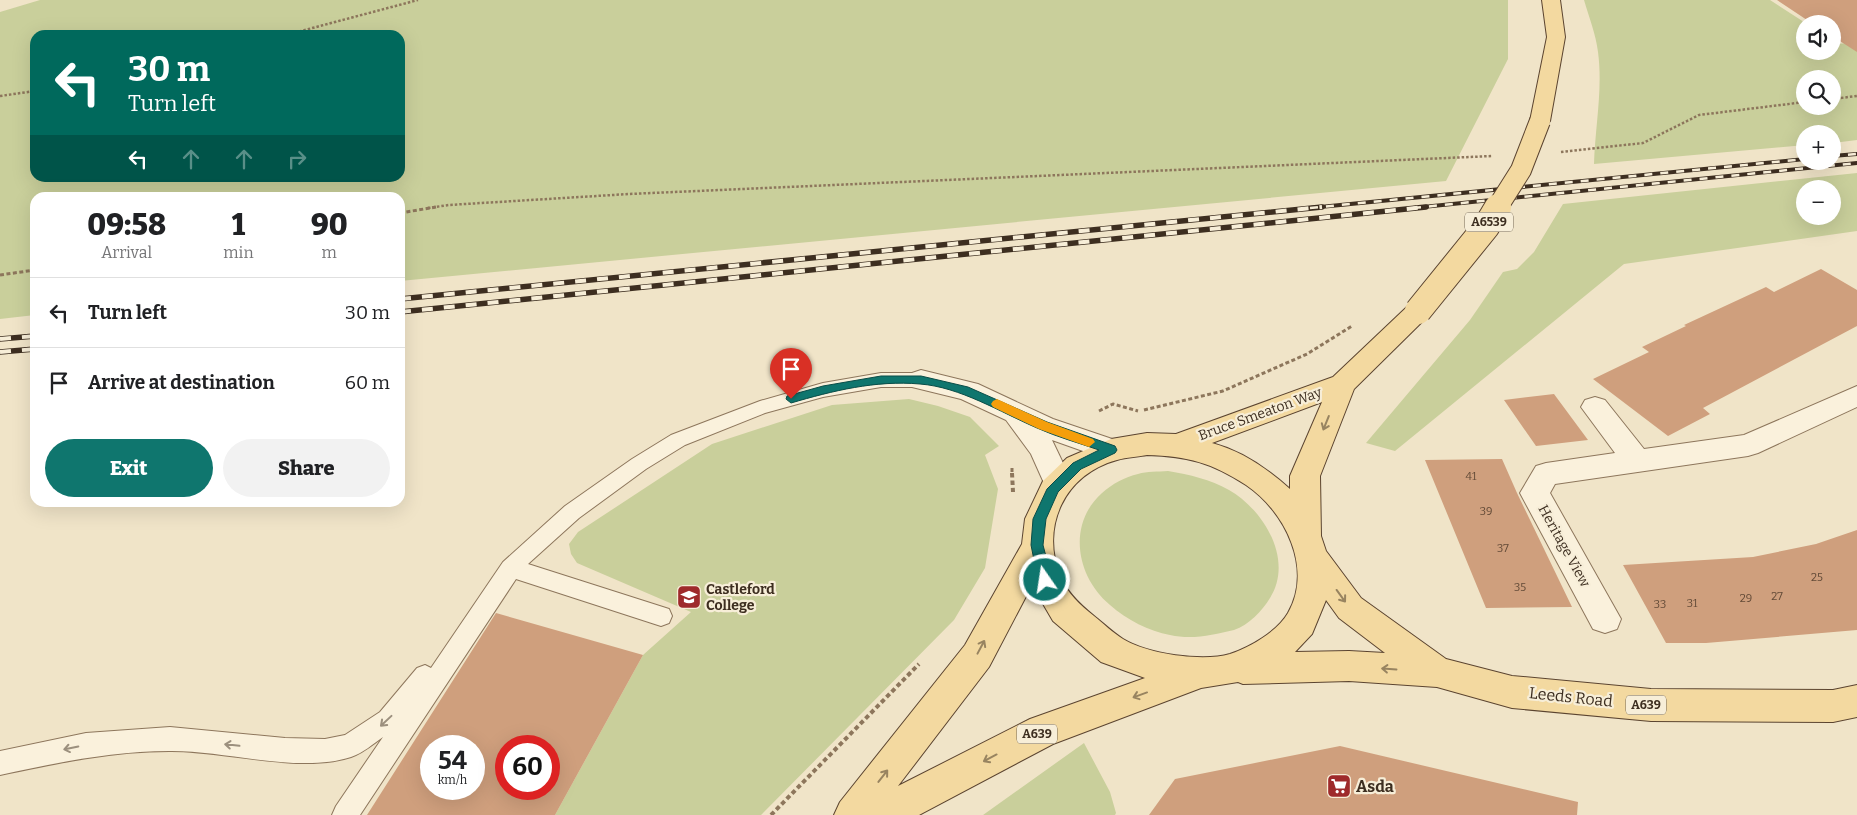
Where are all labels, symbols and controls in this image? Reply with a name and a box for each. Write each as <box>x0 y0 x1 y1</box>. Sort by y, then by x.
map controls <box>1796 15 1841 225</box>
button: sound <box>1796 15 1841 60</box>
text: 30 m <box>128 48 210 90</box>
icon: left <box>45 50 110 115</box>
button: search <box>1796 70 1841 115</box>
text: Turn left <box>128 90 216 117</box>
button: + <box>1796 125 1841 170</box>
icon: left <box>124 145 152 173</box>
icon: ahead <box>177 145 205 173</box>
icon: ahead <box>230 145 258 173</box>
icon: right <box>283 145 311 173</box>
button: − <box>1796 180 1841 225</box>
text: 09:58 <box>87 207 166 243</box>
text: 1 <box>232 207 245 243</box>
text: 90 <box>311 207 348 243</box>
road number: A6539 <box>1465 212 1513 232</box>
text: Arrival <box>101 243 152 262</box>
text: min <box>223 243 254 262</box>
text: m <box>322 243 337 262</box>
icon: left <box>45 299 73 327</box>
text: Turn left <box>88 301 167 324</box>
text: 30 m <box>345 301 390 324</box>
pin <box>770 348 812 399</box>
icon: arrive <box>777 355 805 383</box>
icon: arrive <box>45 369 73 397</box>
text: Arrive at destination <box>88 371 275 394</box>
text: 60 m <box>345 371 390 394</box>
street label: Bruce Smeaton Way <box>1196 384 1325 444</box>
one-way arrow <box>1321 415 1331 430</box>
button: Exit <box>45 439 213 497</box>
button: Share <box>223 439 390 497</box>
house number: 41 <box>1466 470 1477 483</box>
street label: Heritage View <box>1534 502 1594 591</box>
house number: 39 <box>1480 505 1492 518</box>
house number: 37 <box>1497 542 1509 555</box>
position arrow <box>1018 553 1070 605</box>
house number: 25 <box>1811 571 1823 584</box>
place label: Castleford College <box>706 581 775 614</box>
house number: 35 <box>1514 581 1526 594</box>
school or university icon: Castleford College <box>676 584 702 610</box>
one-way arrow <box>1336 589 1346 603</box>
house number: 27 <box>1771 590 1783 603</box>
house number: 29 <box>1740 592 1752 605</box>
house number: 31 <box>1687 597 1698 610</box>
house number: 33 <box>1654 598 1666 611</box>
one-way arrow <box>977 640 986 655</box>
one-way arrow <box>1381 664 1397 674</box>
street label: Leeds Road <box>1528 683 1614 711</box>
one-way arrow <box>1132 691 1148 700</box>
road number: A639 <box>1626 696 1666 714</box>
one-way arrow <box>380 715 392 727</box>
road number: A639 <box>1017 724 1057 744</box>
speed limit sign: 60 <box>495 735 560 800</box>
one-way arrow <box>225 740 241 749</box>
one-way arrow <box>63 744 79 753</box>
text: 54 <box>438 746 467 776</box>
one-way arrow <box>983 754 998 763</box>
one-way arrow <box>877 770 888 783</box>
text: km/h <box>438 773 467 787</box>
supermarket icon: Asda <box>1326 773 1352 799</box>
place label: Asda <box>1356 777 1394 796</box>

